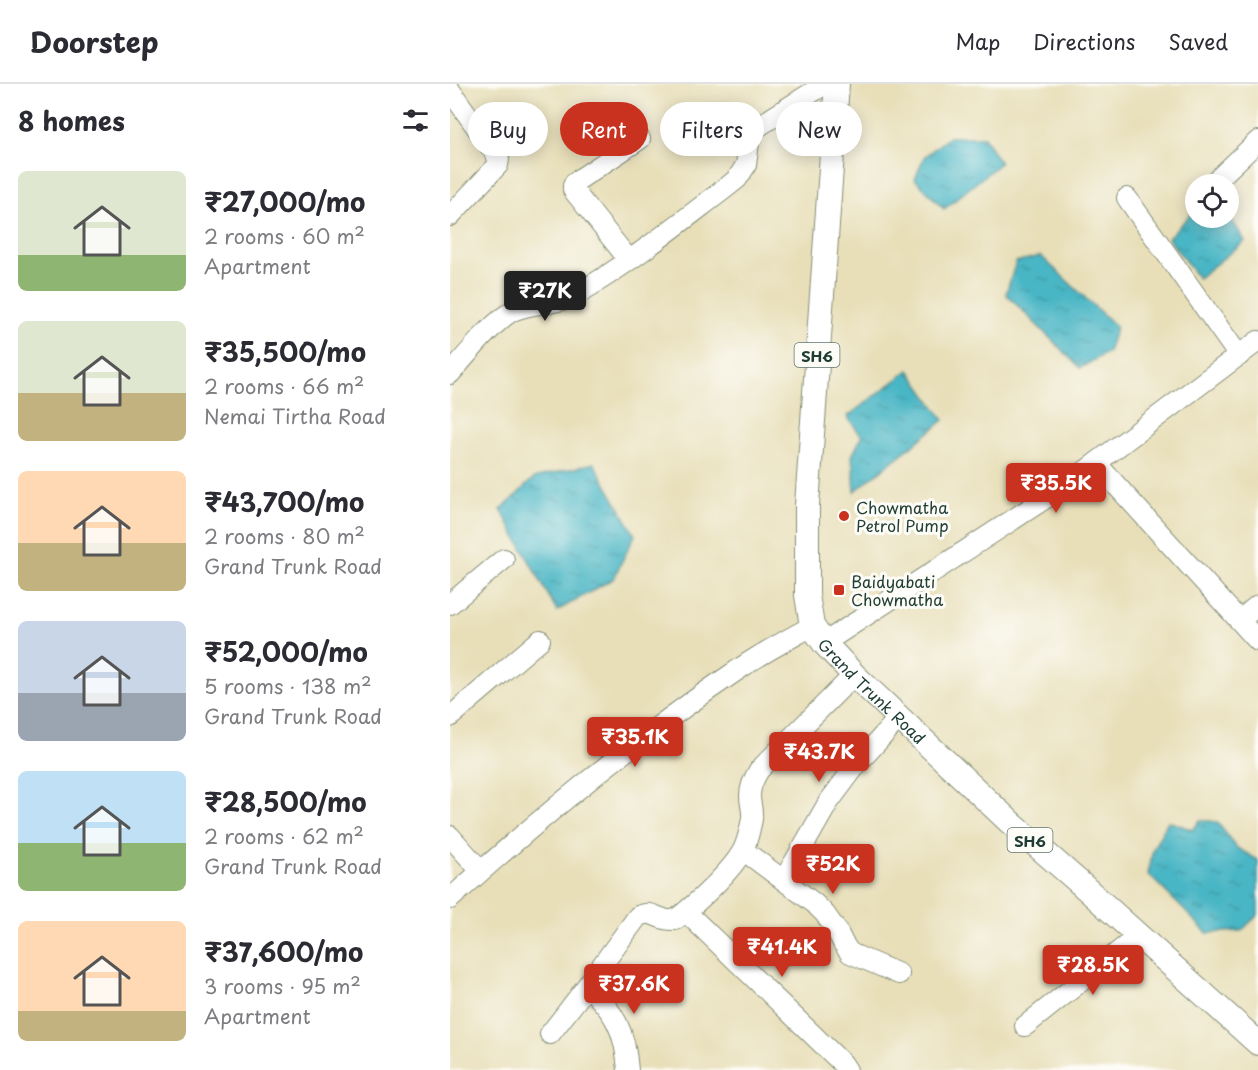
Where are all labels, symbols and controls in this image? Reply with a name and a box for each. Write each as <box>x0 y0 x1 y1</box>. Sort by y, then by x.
text: Doorstep <box>30 20 159 63</box>
text: Map <box>955 25 1000 57</box>
text: Directions <box>1033 25 1135 57</box>
text: Saved <box>1168 25 1228 57</box>
text: 8 homes <box>18 101 125 140</box>
chip: Buy <box>468 102 548 156</box>
chip: Rent <box>560 102 648 156</box>
chip: Filters <box>660 102 764 156</box>
chip: New <box>776 102 862 156</box>
icon: filters <box>399 104 432 137</box>
map controls <box>1185 174 1239 228</box>
button: locate <box>1185 174 1239 228</box>
text: ₹27,000/mo <box>204 182 365 221</box>
icon: home <box>66 195 138 267</box>
text: 2 rooms · 60 m² <box>204 221 365 251</box>
text: Apartment <box>204 251 311 281</box>
pin: ₹27K <box>509 271 581 322</box>
text: ₹27K <box>518 275 572 305</box>
text: ₹35,500/mo <box>204 332 366 371</box>
road number: SH6 <box>794 343 839 367</box>
icon: home <box>66 345 138 417</box>
text: 2 rooms · 66 m² <box>204 371 364 401</box>
text: Nemai Tirtha Road <box>204 401 386 431</box>
pin: ₹35.5K <box>1007 463 1105 514</box>
text: ₹35.5K <box>1020 467 1092 497</box>
text: ₹43,700/mo <box>204 482 364 521</box>
icon: home <box>66 495 138 567</box>
place label: Chowmatha Petrol Pump <box>856 495 949 537</box>
marker: Chowmatha Petrol Pump <box>837 509 851 523</box>
text: 2 rooms · 80 m² <box>204 521 365 551</box>
text: Grand Trunk Road <box>204 551 382 581</box>
place label: Baidyabati Chowmatha <box>851 569 943 611</box>
marker: Baidyabati Chowmatha <box>832 583 846 597</box>
text: ₹52,000/mo <box>204 632 368 671</box>
street label: Grand Trunk Road <box>813 632 931 749</box>
icon: home <box>66 645 138 717</box>
text: 5 rooms · 138 m² <box>204 671 372 701</box>
text: Grand Trunk Road <box>204 701 382 731</box>
pin: ₹35.1K <box>586 717 684 768</box>
text: ₹35.1K <box>601 721 669 751</box>
pin: ₹43.7K <box>770 732 868 783</box>
text: ₹43.7K <box>783 736 855 766</box>
text: ₹28,500/mo <box>204 782 366 821</box>
icon: home <box>66 795 138 867</box>
text: 2 rooms · 62 m² <box>204 821 364 851</box>
road number: SH6 <box>1008 828 1052 852</box>
pin: ₹52K <box>797 844 869 895</box>
text: ₹52K <box>806 848 860 878</box>
text: Grand Trunk Road <box>204 851 382 881</box>
pin: ₹41.4K <box>733 927 831 978</box>
text: ₹41.4K <box>747 931 817 961</box>
text: ₹37,600/mo <box>204 932 363 971</box>
icon: home <box>66 945 138 1017</box>
pin: ₹28.5K <box>1044 945 1142 996</box>
text: ₹28.5K <box>1057 949 1129 979</box>
pin: ₹37.6K <box>585 964 683 1015</box>
text: ₹37.6K <box>598 968 670 998</box>
text: 3 rooms · 95 m² <box>204 971 361 1001</box>
text: Apartment <box>204 1001 311 1031</box>

